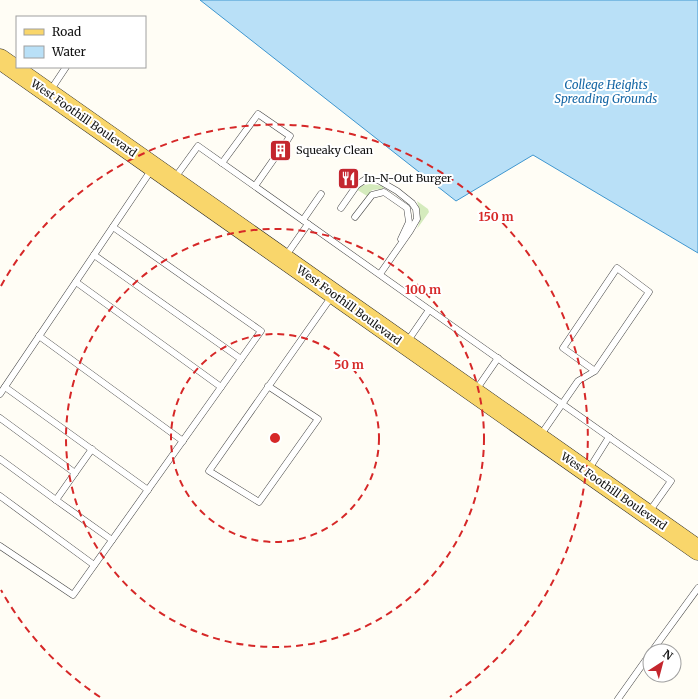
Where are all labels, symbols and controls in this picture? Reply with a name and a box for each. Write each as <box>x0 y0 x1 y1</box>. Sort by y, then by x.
legend <box>16 16 146 68</box>
text: Road <box>52 24 81 39</box>
text: Water <box>51 44 87 59</box>
street label: West Foothill Boulevard <box>28 76 140 160</box>
water label: College Heights Spreading Grounds <box>555 77 657 106</box>
building icon: Squeaky Clean <box>267 137 293 163</box>
place label: Squeaky Clean <box>296 143 374 157</box>
restaurant icon: In-N-Out Burger <box>336 165 362 191</box>
place label: In-N-Out Burger <box>364 171 452 185</box>
text: 150 m <box>479 209 514 224</box>
street label: West Foothill Boulevard <box>293 262 404 348</box>
text: 100 m <box>405 282 441 297</box>
text: 50 m <box>334 357 364 372</box>
centre of rings <box>268 431 282 445</box>
street label: West Foothill Boulevard <box>558 449 670 533</box>
north arrow <box>642 643 682 683</box>
text: N <box>660 647 676 663</box>

